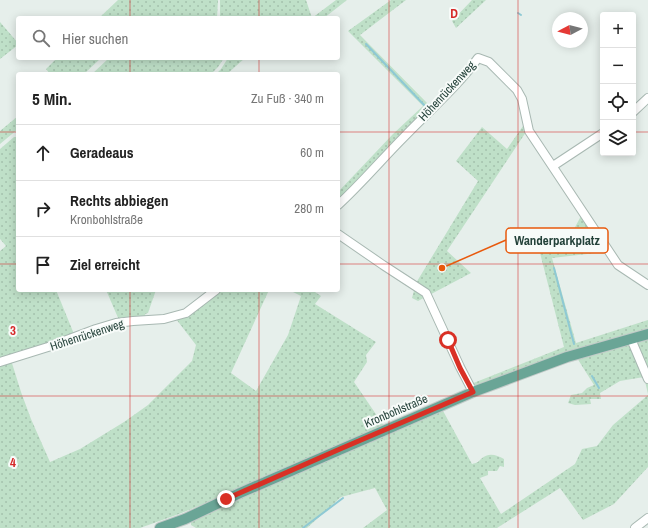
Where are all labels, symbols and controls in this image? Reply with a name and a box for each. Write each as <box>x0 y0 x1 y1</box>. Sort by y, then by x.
text: D <box>450 5 458 22</box>
north arrow <box>552 12 588 48</box>
map controls <box>600 12 636 156</box>
button: + <box>600 12 636 48</box>
search box <box>16 16 340 60</box>
icon: search <box>30 27 52 49</box>
text: Hier suchen <box>62 28 128 49</box>
button: − <box>600 48 636 84</box>
street label: Höhenrückenweg <box>415 57 479 124</box>
button: locate <box>600 84 636 120</box>
text: 5 Min. <box>32 87 72 110</box>
text: Zu Fuß · 340 m <box>251 90 324 107</box>
button: layers <box>600 120 636 156</box>
icon: ahead <box>32 142 54 164</box>
text: Geradeaus <box>70 142 134 163</box>
text: 60 m <box>300 144 324 161</box>
text: Rechts abbiegen <box>70 190 168 211</box>
icon: right <box>32 198 54 220</box>
text: 280 m <box>294 200 324 217</box>
text: Kronbohlstraße <box>70 211 143 228</box>
callout: Wanderparkplatz <box>506 228 608 253</box>
text: Wanderparkplatz <box>514 232 600 249</box>
icon: arrive <box>32 254 54 276</box>
text: Ziel erreicht <box>70 254 140 275</box>
street label: Höhenrückenweg <box>48 315 126 354</box>
text: 3 <box>10 322 16 339</box>
route start <box>439 331 457 349</box>
street label: Kronbohlstraße <box>362 390 430 432</box>
text: 4 <box>10 454 16 471</box>
route end <box>217 490 235 508</box>

